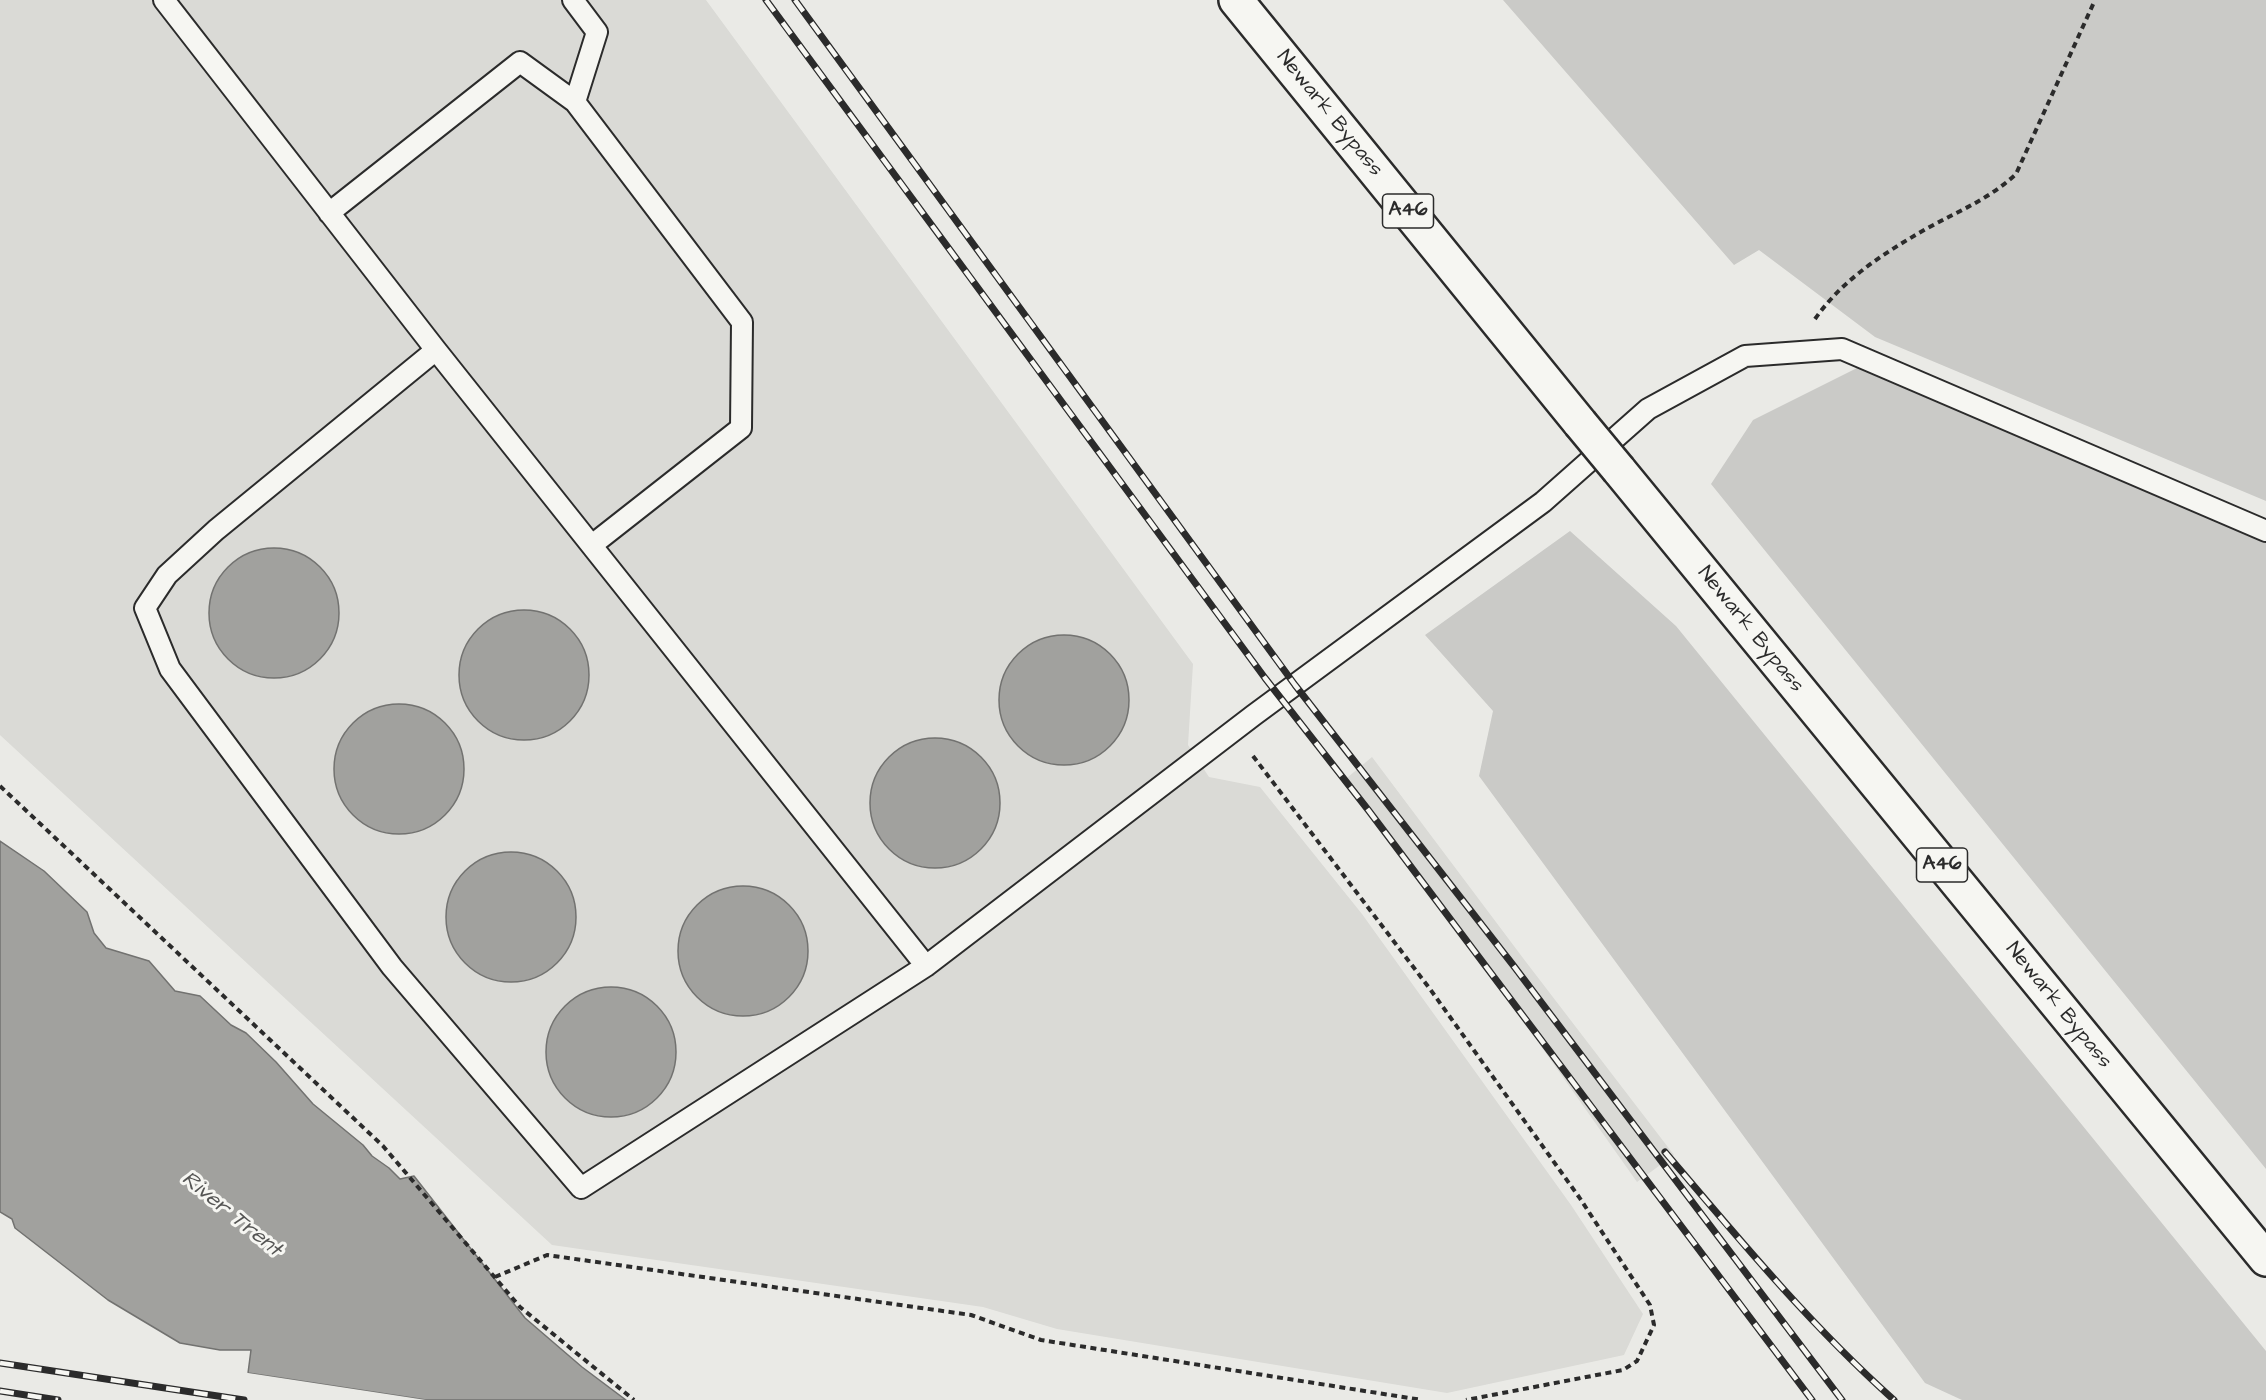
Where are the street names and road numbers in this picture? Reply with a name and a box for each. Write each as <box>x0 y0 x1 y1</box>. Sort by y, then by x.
street label: Newark Bypass <box>1270 46 1388 182</box>
road number: A46 <box>1382 194 1434 228</box>
street label: Newark Bypass <box>1691 562 1809 698</box>
road number: A46 <box>1916 848 1968 882</box>
street label: Newark Bypass <box>1999 938 2117 1074</box>

